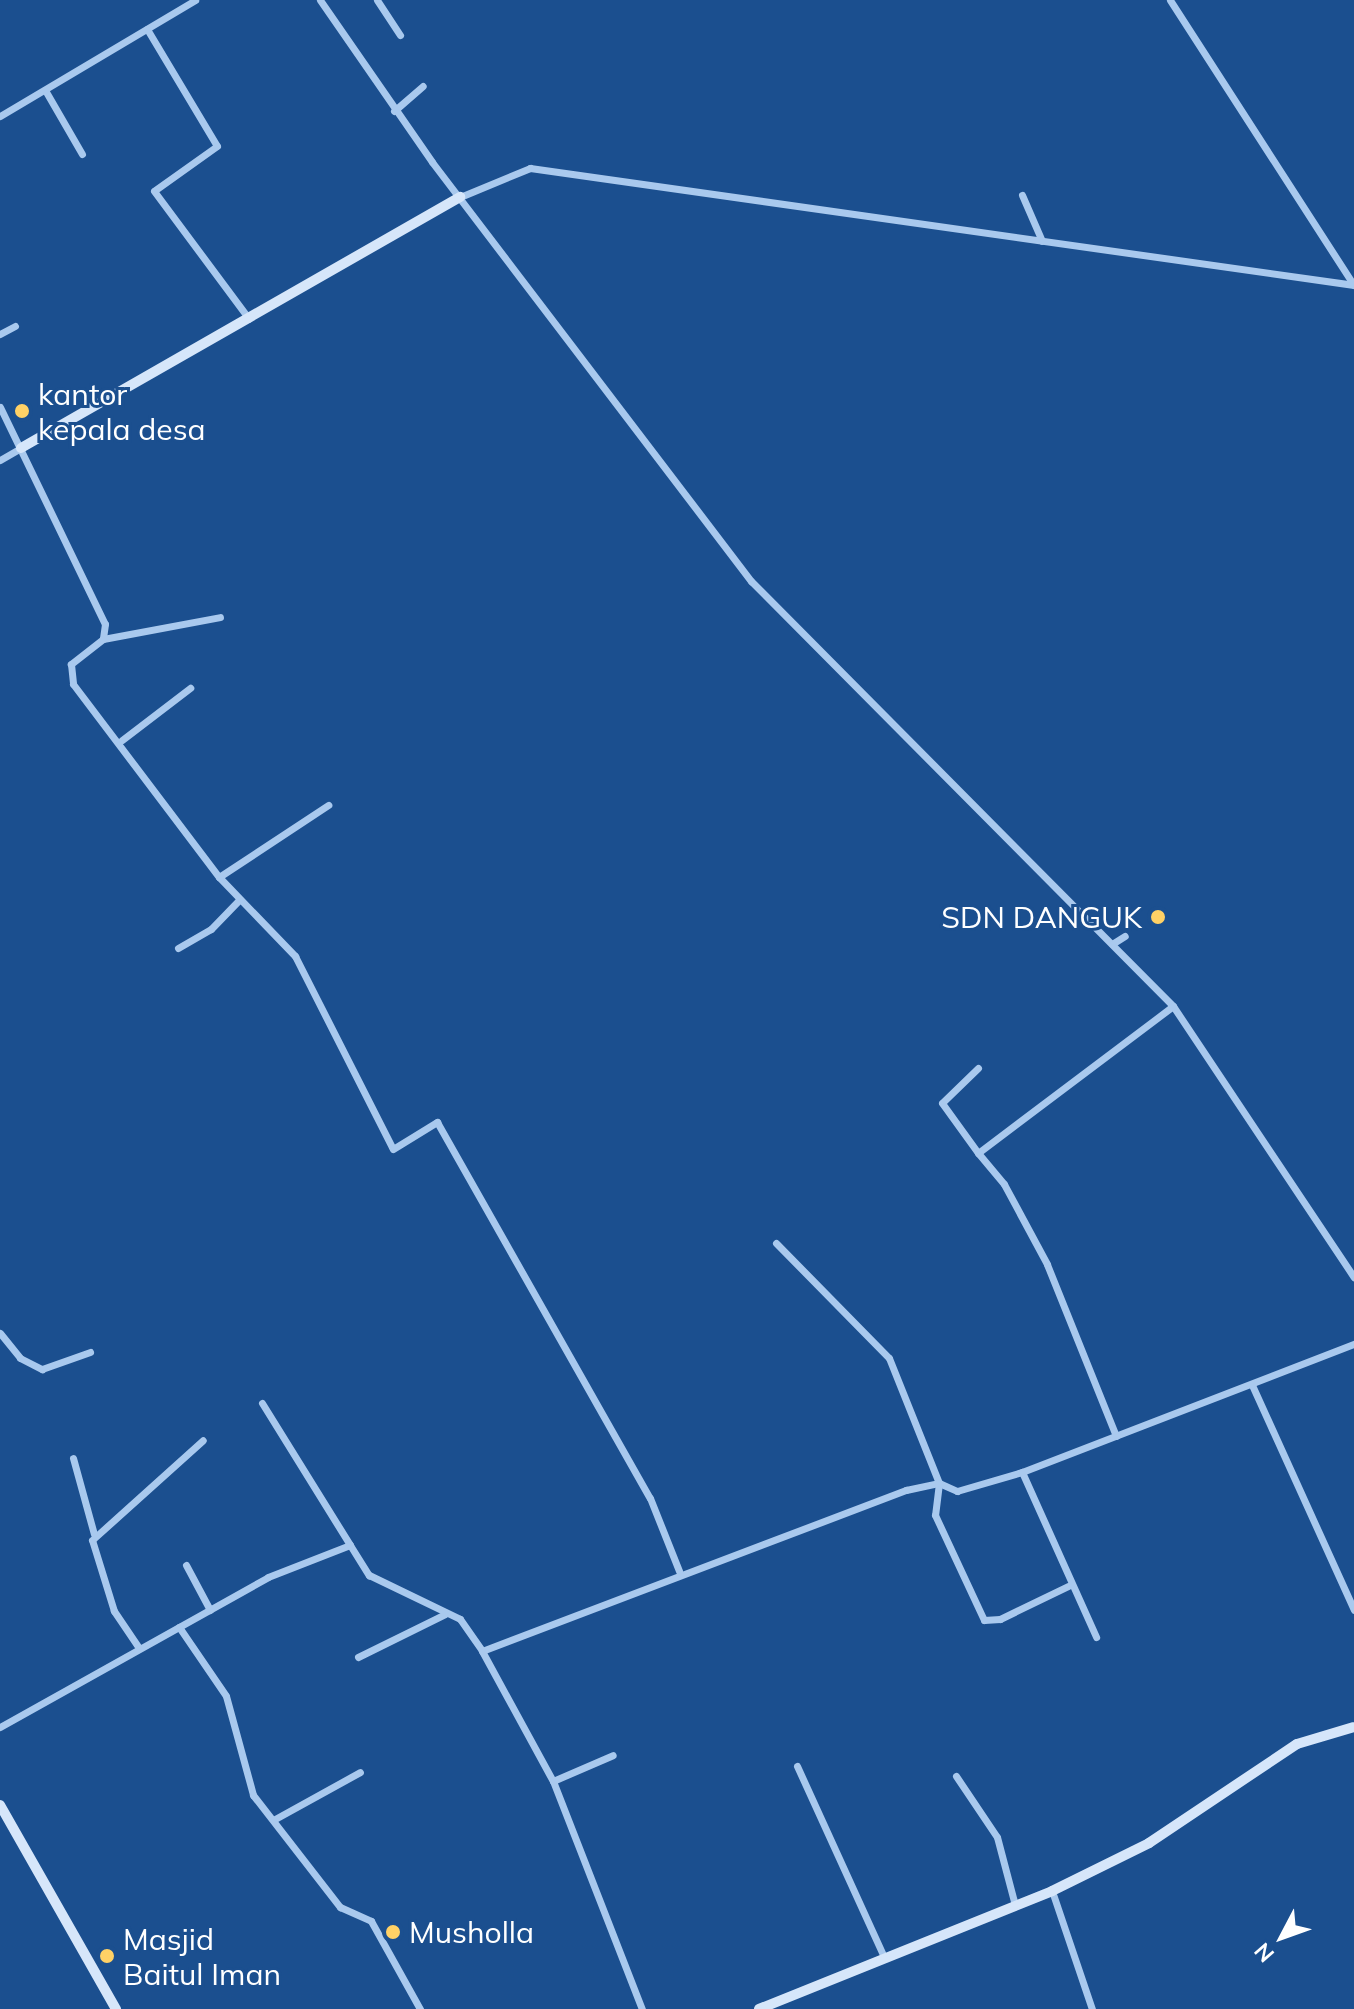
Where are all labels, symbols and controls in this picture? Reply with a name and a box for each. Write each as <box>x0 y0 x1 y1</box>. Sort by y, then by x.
place label: kantor kepala desa <box>38 376 206 446</box>
marker: kantor kepala desa <box>13 402 31 420</box>
place label: SDN DANGUK <box>941 899 1142 935</box>
marker: SDN DANGUK <box>1149 908 1167 926</box>
north arrow <box>1242 1897 1322 1977</box>
place label: Musholla <box>409 1914 534 1950</box>
place label: Masjid Baitul Iman <box>123 1921 281 1992</box>
marker: Musholla <box>384 1923 402 1941</box>
text: N <box>1248 1937 1280 1968</box>
marker: Masjid Baitul Iman <box>98 1947 116 1965</box>

